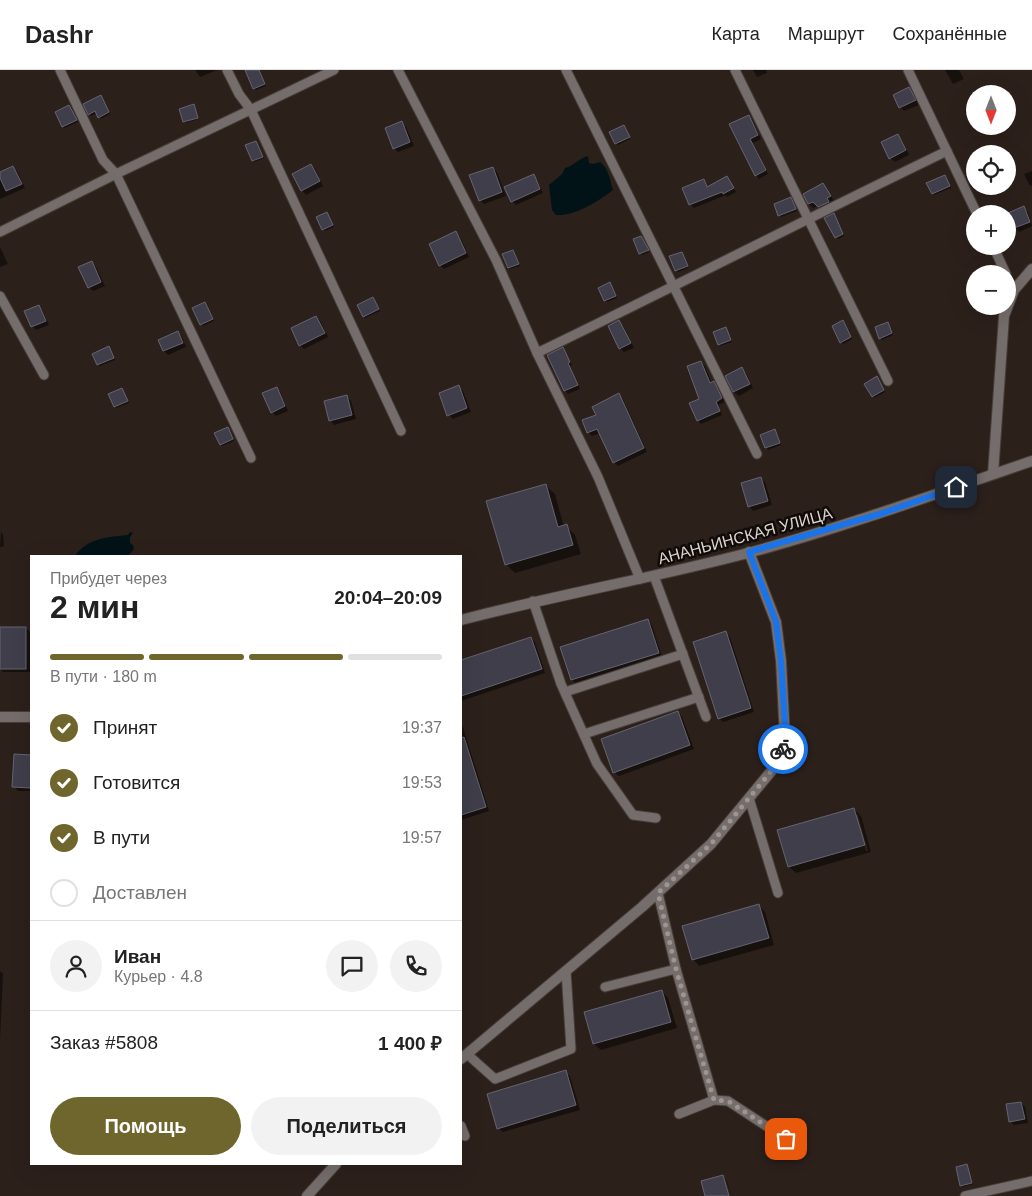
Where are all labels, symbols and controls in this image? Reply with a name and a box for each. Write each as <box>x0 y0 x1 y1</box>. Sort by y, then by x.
text: Dashr <box>25 21 93 48</box>
text: Карта <box>712 24 760 44</box>
text: Маршрут <box>788 24 864 44</box>
text: Сохранённые <box>892 24 1007 44</box>
north arrow <box>966 85 1016 135</box>
map controls <box>966 85 1016 315</box>
button: locate <box>966 145 1016 195</box>
button: + <box>966 205 1016 255</box>
button: − <box>966 265 1016 315</box>
pin <box>935 466 977 508</box>
icon: home <box>942 473 970 501</box>
street label: АНАНЬИНСКАЯ УЛИЦА <box>656 504 834 567</box>
text: Прибудет через <box>50 570 167 587</box>
text: 20:04–20:09 <box>334 587 442 608</box>
text: 2 мин <box>50 589 139 625</box>
text: В пути · 180 m <box>50 668 157 685</box>
icon: check <box>50 714 78 742</box>
text: Принят <box>93 717 157 738</box>
text: 19:37 <box>402 719 442 736</box>
courier <box>758 724 808 774</box>
icon: bike <box>769 735 797 763</box>
icon: check <box>50 769 78 797</box>
text: Готовится <box>93 772 180 793</box>
text: 19:53 <box>402 774 442 791</box>
icon: check <box>50 824 78 852</box>
text: В пути <box>93 827 150 848</box>
text: 19:57 <box>402 829 442 846</box>
text: Доставлен <box>93 882 187 903</box>
button: person <box>50 940 102 992</box>
button: chat <box>326 940 378 992</box>
button: phone <box>390 940 442 992</box>
text: Иван <box>114 946 161 967</box>
text: Курьер · 4.8 <box>114 968 203 985</box>
text: Заказ #5808 <box>50 1032 158 1053</box>
text: 1 400 ₽ <box>378 1033 442 1054</box>
button: Помощь <box>50 1097 241 1155</box>
button: Поделиться <box>251 1097 442 1155</box>
pin <box>765 1118 807 1160</box>
icon: bag <box>772 1125 800 1153</box>

